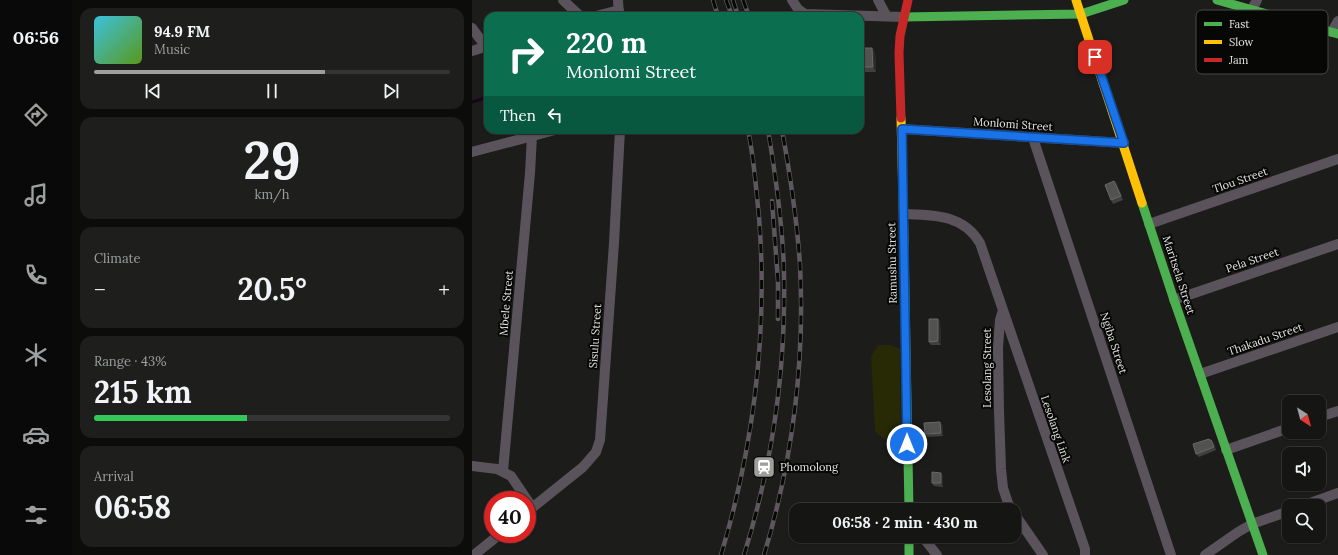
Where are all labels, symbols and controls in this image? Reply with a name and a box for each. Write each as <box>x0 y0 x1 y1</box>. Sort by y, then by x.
legend <box>1196 10 1328 74</box>
text: Fast <box>1229 17 1250 31</box>
text: 94.9 FM <box>154 22 210 41</box>
text: 220 m <box>566 25 647 61</box>
text: 06:56 <box>13 26 59 49</box>
icon: right <box>500 28 552 80</box>
text: Slow <box>1229 35 1254 49</box>
pin <box>1078 40 1112 74</box>
text: Music <box>154 41 190 58</box>
icon: arrive <box>1084 46 1106 68</box>
text: Jam <box>1228 53 1249 67</box>
text: Monlomi Street <box>566 60 696 83</box>
icon: previous <box>142 80 164 102</box>
icon: pause <box>261 80 283 102</box>
icon: next <box>380 80 402 102</box>
icon: directions <box>22 101 50 129</box>
icon: left <box>544 104 566 126</box>
text: Then <box>500 106 536 125</box>
street label: Monlomi Street <box>973 114 1054 134</box>
text: 29 <box>243 127 301 193</box>
street label: Tlou Street <box>1211 164 1270 196</box>
icon: music <box>22 181 50 209</box>
text: km/h <box>254 186 290 203</box>
street label: Ramushu Street <box>884 221 900 304</box>
street label: Maritsela Street <box>1160 234 1199 317</box>
street label: Pela Street <box>1224 244 1281 276</box>
text: Climate <box>94 250 141 267</box>
icon: phone <box>22 261 50 289</box>
street label: Mbele Street <box>496 269 516 336</box>
text: 20.5° <box>237 270 307 308</box>
text: − <box>94 275 106 303</box>
text: + <box>438 275 450 303</box>
street label: Sisulu Street <box>586 303 604 369</box>
street label: Ngiba Street <box>1097 310 1131 376</box>
street label: Thakadu Street <box>1226 319 1305 358</box>
street label: Lesolang Street <box>980 328 994 408</box>
icon: climate <box>22 341 50 369</box>
text: Range · 43% <box>94 353 167 370</box>
text: 215 km <box>94 373 192 411</box>
street label: Lesolang Link <box>1038 394 1074 465</box>
north arrow <box>1282 395 1326 439</box>
map controls <box>1282 395 1326 543</box>
icon: car <box>22 421 50 449</box>
position arrow <box>886 423 928 465</box>
button: sound <box>1282 447 1326 491</box>
station icon: Phomolong <box>751 454 777 480</box>
place label: Phomolong <box>780 460 839 474</box>
text: Arrival <box>94 468 134 485</box>
text: 06:58 <box>94 488 171 526</box>
speed limit sign: 40 <box>484 491 536 543</box>
button: search <box>1282 499 1326 543</box>
icon: filters <box>22 501 50 529</box>
text: 06:58 · 2 min · 430 m <box>832 513 978 532</box>

